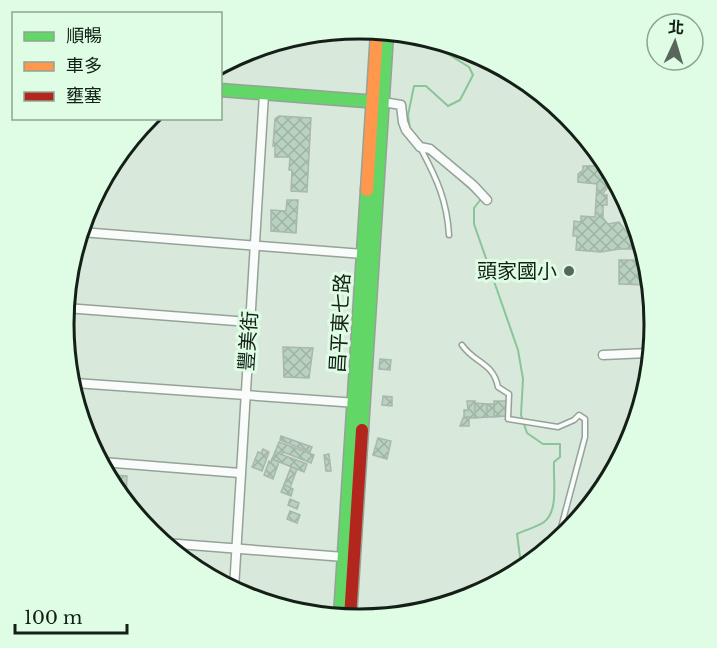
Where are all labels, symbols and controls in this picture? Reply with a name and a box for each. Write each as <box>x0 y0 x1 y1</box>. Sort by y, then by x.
legend <box>12 12 222 120</box>
north arrow <box>645 12 705 72</box>
text: 北 <box>667 17 685 38</box>
text: 順暢 <box>66 25 102 47</box>
text: 車多 <box>66 55 102 77</box>
text: 壅塞 <box>66 85 102 107</box>
place label: 頭家國小 <box>477 259 557 283</box>
marker: 頭家國小 <box>562 264 576 278</box>
street label: 昌平東七路 <box>325 272 355 374</box>
street label: 豐美街 <box>234 310 262 372</box>
scale bar <box>15 597 128 635</box>
text: 100 m <box>24 607 82 629</box>

